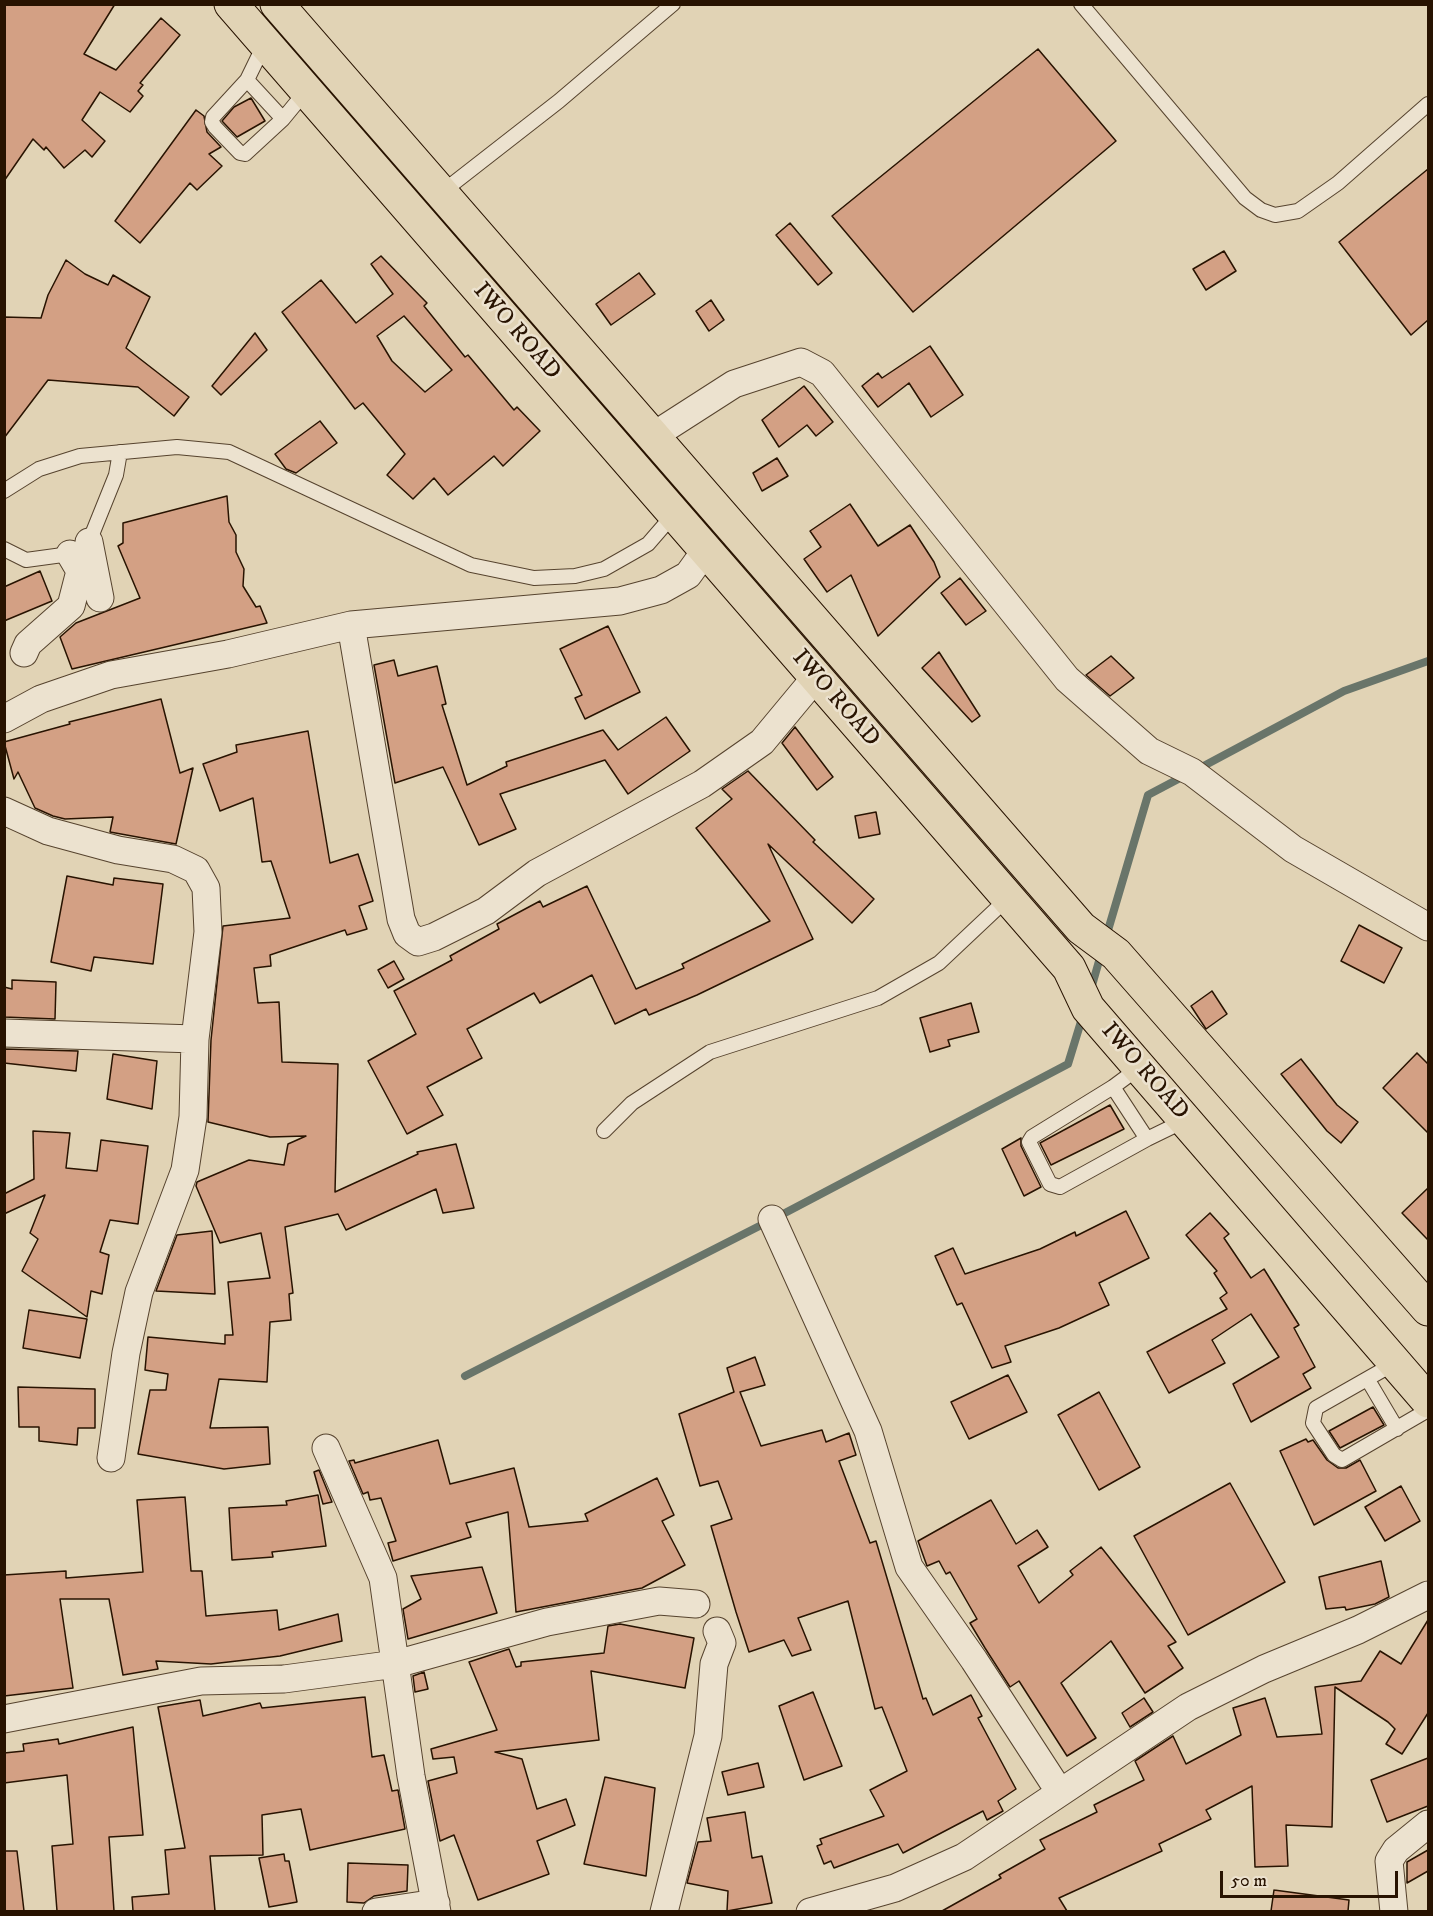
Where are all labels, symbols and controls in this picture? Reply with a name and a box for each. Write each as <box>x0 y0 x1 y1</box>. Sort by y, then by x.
street label: IWO ROAD <box>466 277 566 387</box>
street label: IWO ROAD <box>785 644 885 754</box>
street label: IWO ROAD <box>1094 1017 1194 1127</box>
scale bar <box>1223 1859 1402 1897</box>
text: 50 m <box>1231 1870 1267 1892</box>

